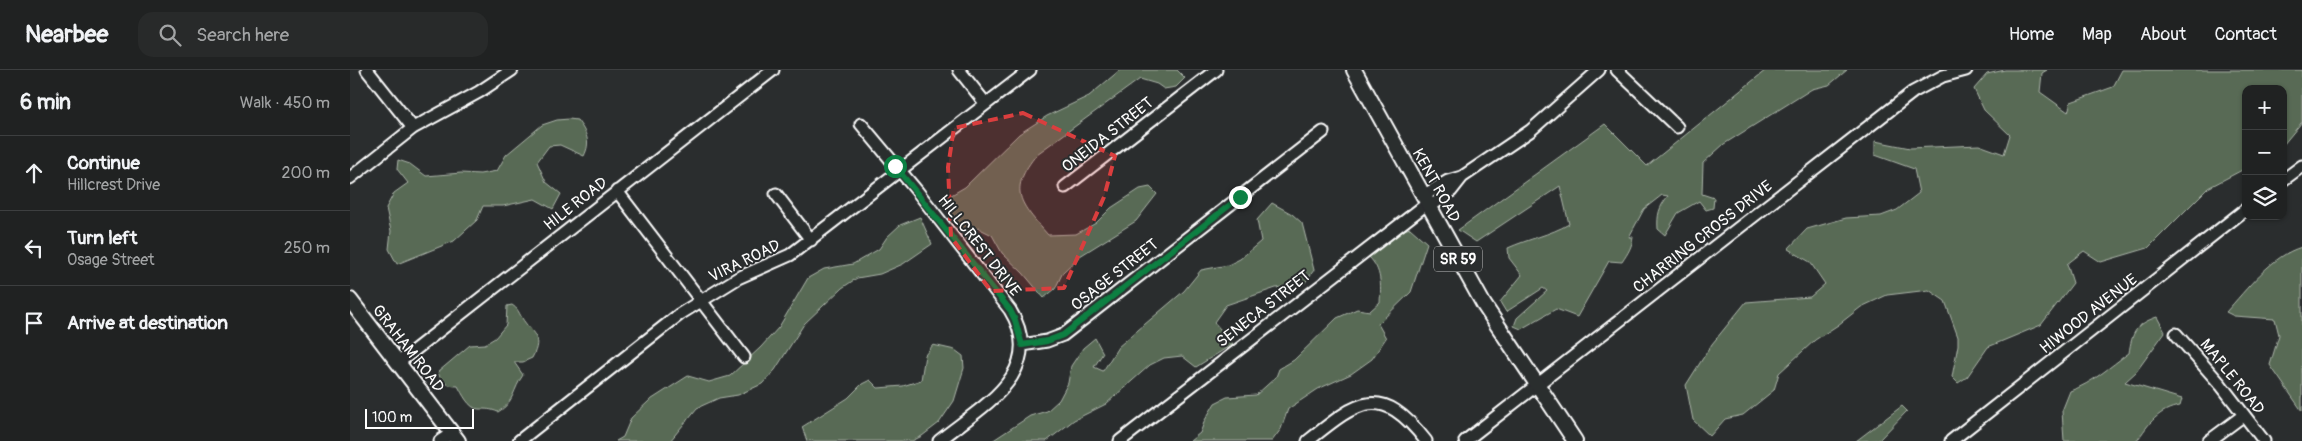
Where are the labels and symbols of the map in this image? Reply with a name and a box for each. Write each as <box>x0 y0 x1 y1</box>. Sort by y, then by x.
street label: ONEIDA STREET <box>1058 93 1157 177</box>
street label: KENT ROAD <box>1408 145 1465 226</box>
route start <box>884 155 907 178</box>
street label: HILE ROAD <box>540 173 611 235</box>
street label: CHARRING CROSS DRIVE <box>1629 176 1776 297</box>
route end <box>1229 186 1252 209</box>
street label: HILLCREST DRIVE <box>933 191 1025 300</box>
street label: OSAGE STREET <box>1067 234 1162 315</box>
street label: VIRA ROAD <box>705 235 783 287</box>
road number: SR 59 <box>1434 246 1482 272</box>
street label: SENECA STREET <box>1213 266 1315 352</box>
street label: HIWOOD AVENUE <box>2036 269 2141 358</box>
street label: GRAHAM ROAD <box>368 301 449 396</box>
street label: MAPLE ROAD <box>2196 335 2269 418</box>
scale bar <box>365 406 474 429</box>

